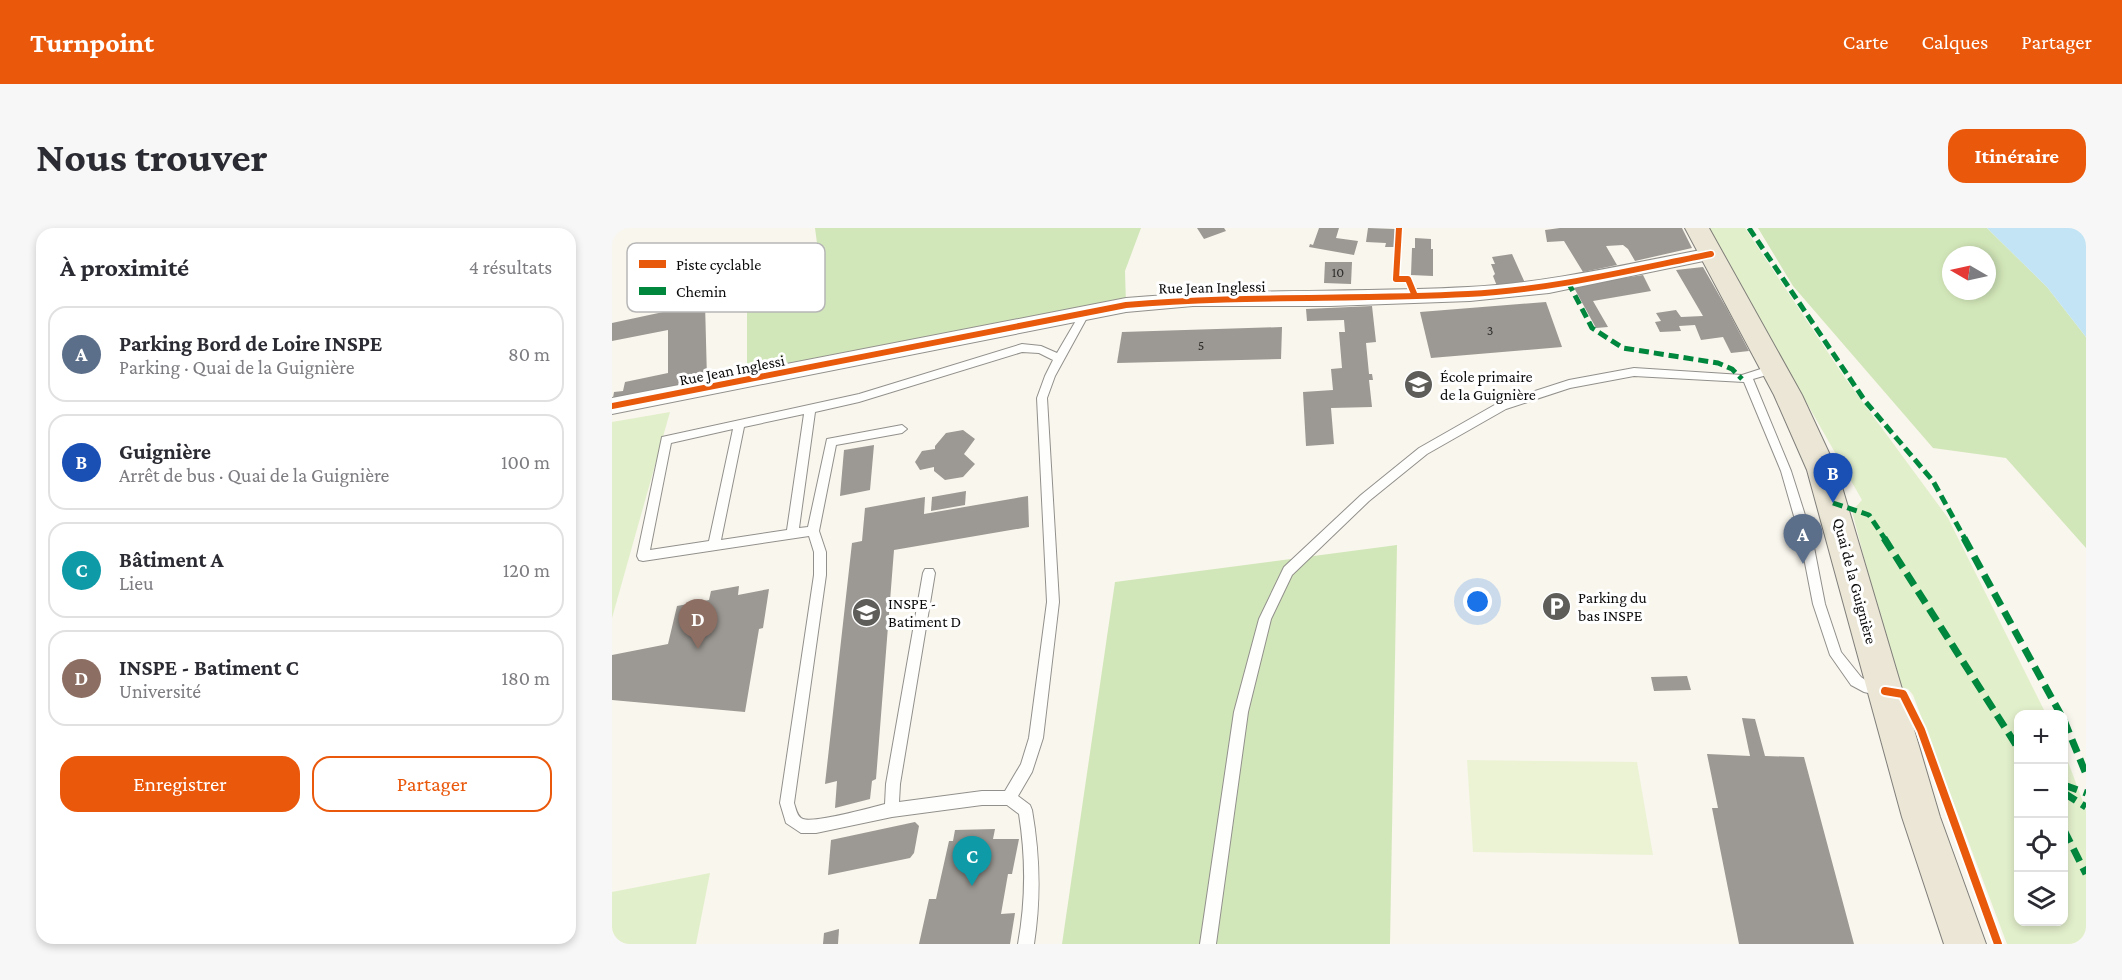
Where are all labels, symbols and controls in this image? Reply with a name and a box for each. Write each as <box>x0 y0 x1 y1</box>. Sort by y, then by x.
text: Turnpoint <box>30 27 154 58</box>
text: Carte <box>1843 30 1888 54</box>
text: Calques <box>1921 30 1988 54</box>
text: Partager <box>2021 30 2092 54</box>
button: Itinéraire <box>1948 129 2086 183</box>
text: Nous trouver <box>36 133 268 180</box>
legend <box>627 243 825 312</box>
north arrow <box>1942 246 1996 300</box>
text: À proximité <box>60 253 189 282</box>
text: 4 résultats <box>469 256 552 278</box>
text: Piste cyclable <box>676 256 761 274</box>
house number: 10 <box>1332 264 1344 280</box>
street label: Rue Jean Inglessi <box>1158 278 1266 297</box>
text: Chemin <box>676 283 727 300</box>
house number: 3 <box>1487 322 1493 338</box>
text: Parking Bord de Loire INSPE <box>119 331 382 356</box>
house number: 5 <box>1198 337 1204 353</box>
text: A <box>76 343 87 365</box>
text: 80 m <box>508 343 550 365</box>
street label: Rue Jean Inglessi <box>678 351 786 390</box>
text: Parking · Quai de la Guignière <box>119 356 354 378</box>
place label: École primaire de la Guignière <box>1440 368 1536 404</box>
school or university icon: École primaire de la Guignière <box>1403 369 1435 401</box>
text: Guignière <box>119 439 211 464</box>
text: B <box>76 451 87 473</box>
text: 100 m <box>501 451 550 473</box>
pin: B <box>1814 454 1852 503</box>
text: Arrêt de bus · Quai de la Guignière <box>119 464 389 486</box>
pin: A <box>1784 514 1822 564</box>
street label: Quai de la Guignière <box>1829 516 1880 646</box>
text: Bâtiment A <box>119 547 224 572</box>
text: C <box>75 559 88 581</box>
text: 120 m <box>503 559 550 581</box>
text: Lieu <box>119 572 154 594</box>
your location <box>1463 587 1492 616</box>
place label: Parking du bas INSPE <box>1578 589 1647 624</box>
parking icon: Parking du bas INSPE <box>1541 590 1573 622</box>
place label: INSPE - Batiment D <box>888 595 961 630</box>
school or university icon: INSPE - Batiment D <box>851 596 883 628</box>
pin: D <box>678 600 718 649</box>
text: INSPE - Batiment C <box>119 655 299 680</box>
text: D <box>75 667 88 689</box>
text: 180 m <box>501 667 550 689</box>
text: Université <box>119 680 201 702</box>
map controls <box>2014 710 2068 926</box>
button: + <box>2014 710 2068 764</box>
button: Enregistrer <box>60 756 300 812</box>
button: Partager <box>312 756 552 812</box>
button: − <box>2014 764 2068 818</box>
button: locate <box>2014 818 2068 872</box>
pin: C <box>952 836 992 886</box>
button: layers <box>2014 872 2068 926</box>

